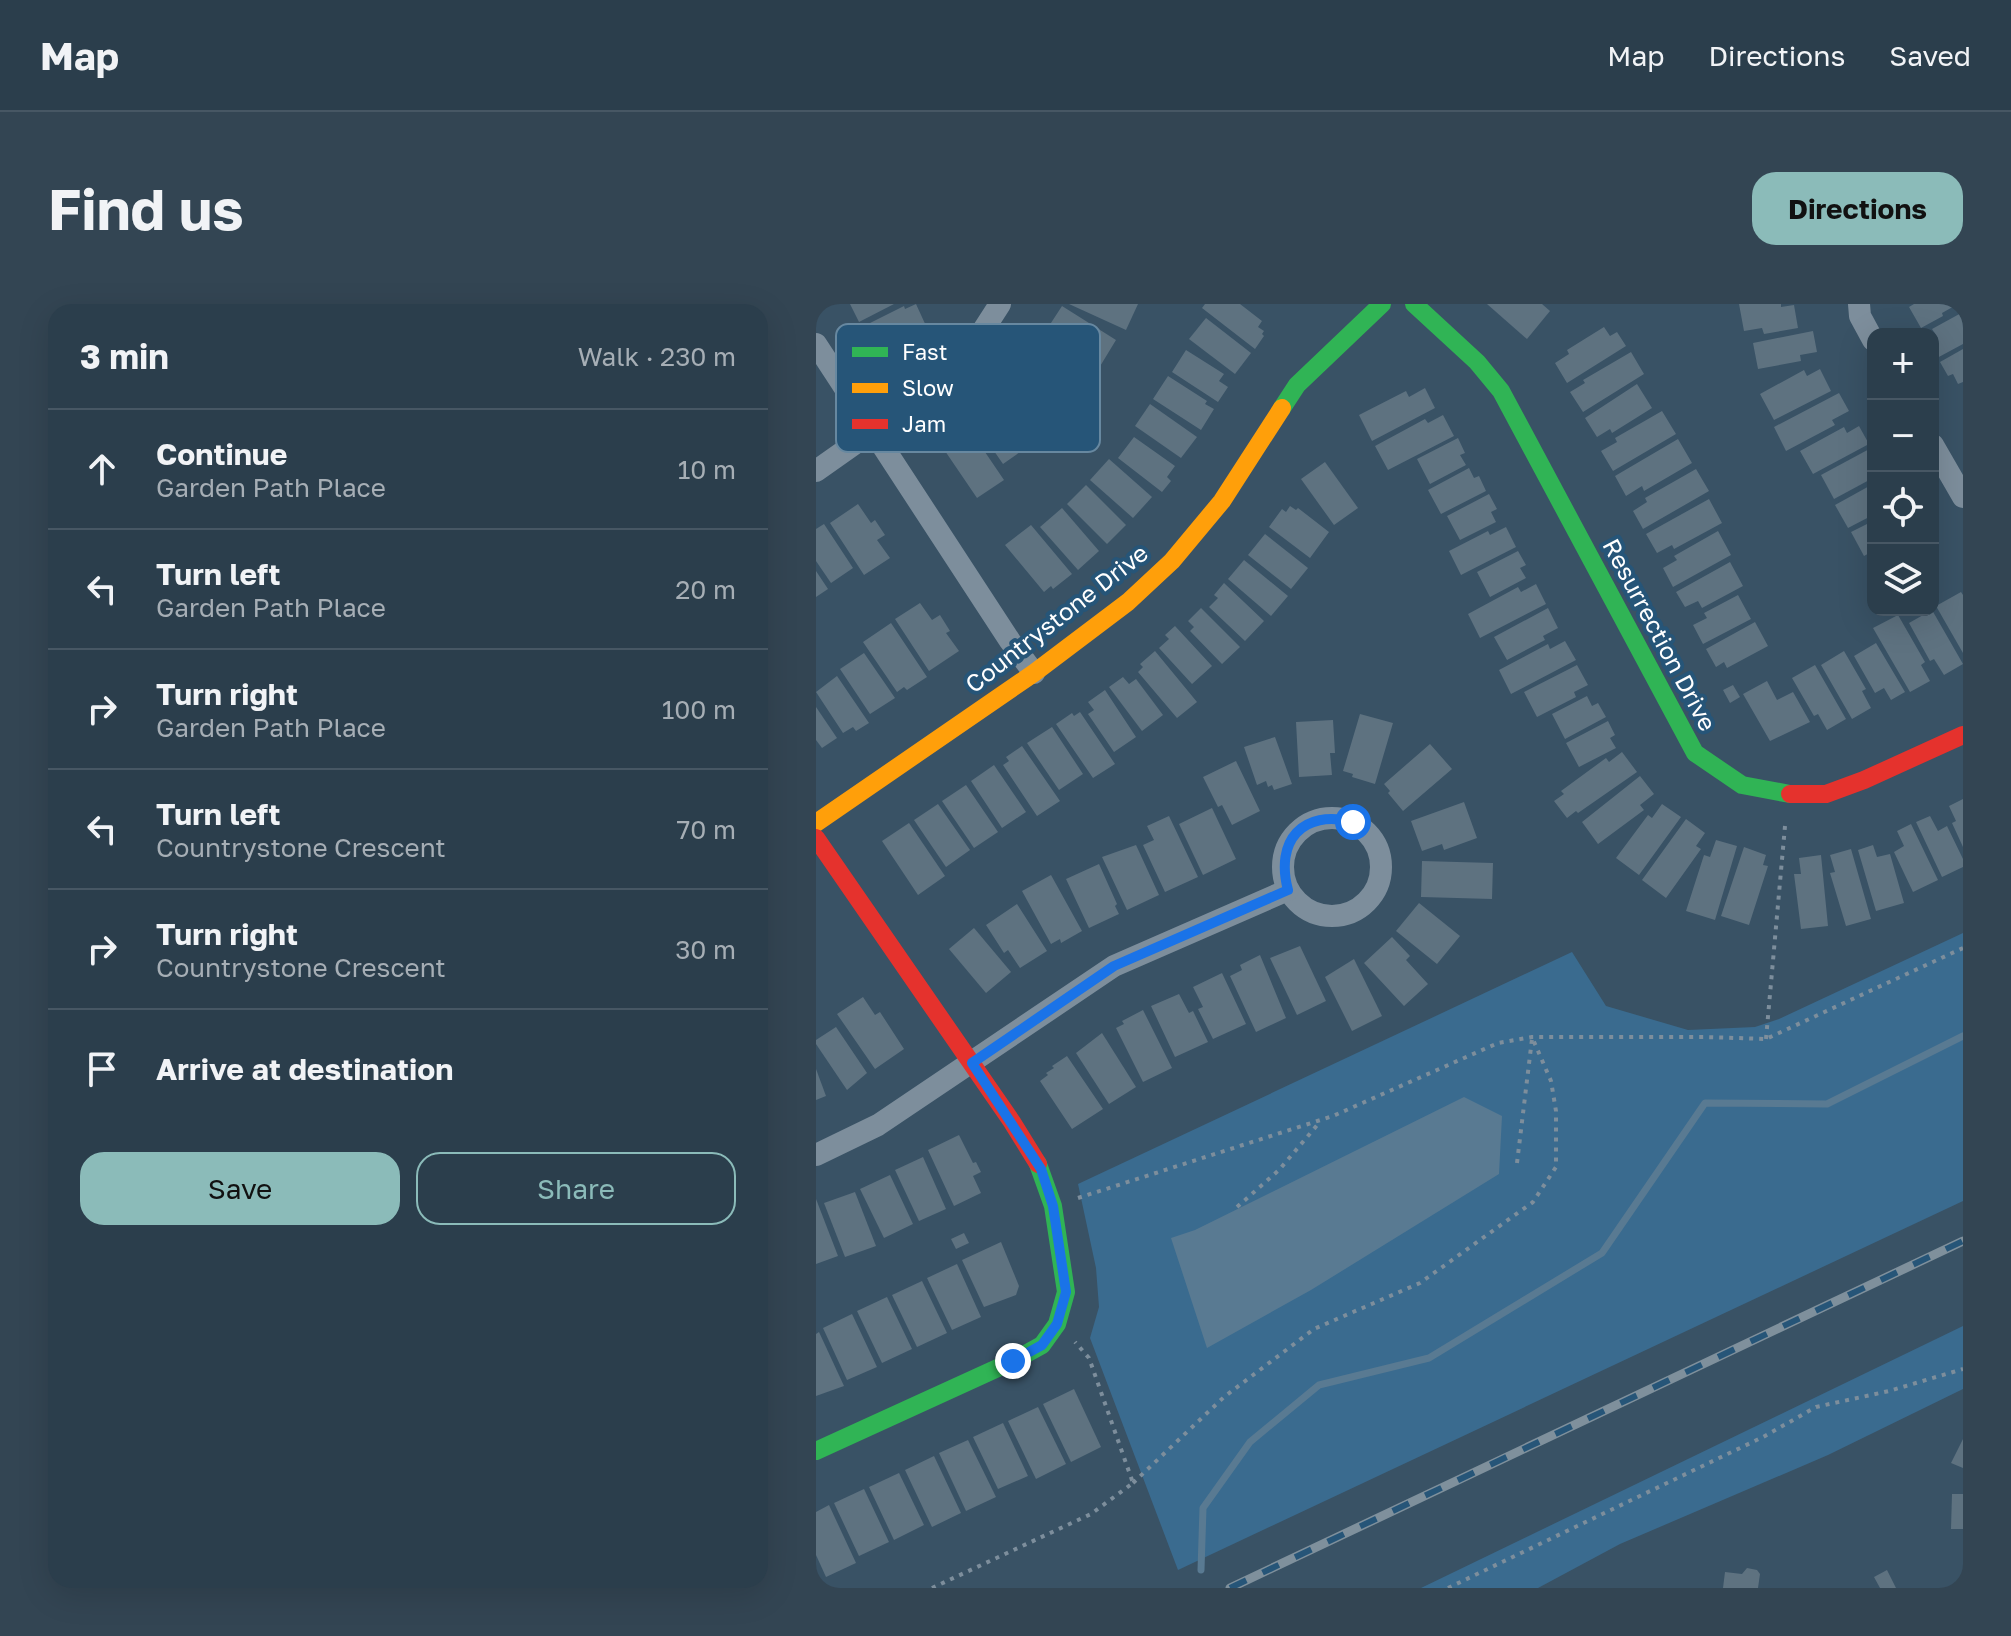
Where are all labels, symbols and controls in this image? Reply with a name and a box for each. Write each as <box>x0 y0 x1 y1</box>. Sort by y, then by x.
text: Map <box>40 33 119 78</box>
text: Map <box>1607 39 1664 72</box>
text: Directions <box>1708 39 1845 72</box>
text: Saved <box>1889 39 1971 72</box>
button: Directions <box>1752 172 1963 245</box>
text: Find us <box>48 175 244 242</box>
legend <box>836 324 1100 452</box>
map controls <box>1867 328 1939 616</box>
button: + <box>1867 328 1939 400</box>
text: 3 min <box>80 336 169 376</box>
text: Fast <box>902 338 948 365</box>
text: Walk · 230 m <box>578 341 736 372</box>
text: Slow <box>902 374 954 401</box>
button: − <box>1867 400 1939 472</box>
text: Jam <box>902 410 946 437</box>
text: Continue <box>156 436 287 472</box>
icon: ahead <box>80 447 124 491</box>
text: 10 m <box>678 454 736 485</box>
text: Garden Path Place <box>156 472 386 503</box>
button: locate <box>1867 472 1939 544</box>
street label: Resurrection Drive <box>1597 533 1723 735</box>
street label: Countrystone Drive <box>959 538 1153 698</box>
button: layers <box>1867 544 1939 616</box>
text: Turn left <box>156 556 281 592</box>
icon: left <box>80 567 124 611</box>
text: 20 m <box>675 574 736 605</box>
text: Garden Path Place <box>156 592 386 623</box>
text: Turn right <box>156 676 298 712</box>
icon: right <box>80 687 124 731</box>
text: 100 m <box>662 694 736 725</box>
text: Garden Path Place <box>156 712 386 743</box>
text: Turn left <box>156 796 281 832</box>
route start <box>1335 804 1371 840</box>
icon: left <box>80 807 124 851</box>
text: 70 m <box>677 814 736 845</box>
text: Countrystone Crescent <box>156 832 446 863</box>
text: Turn right <box>156 916 298 952</box>
icon: right <box>80 927 124 971</box>
text: 30 m <box>675 934 736 965</box>
text: Countrystone Crescent <box>156 952 446 983</box>
icon: arrive <box>80 1047 124 1091</box>
text: Arrive at destination <box>156 1051 453 1087</box>
button: Save <box>80 1152 400 1225</box>
button: Share <box>416 1152 736 1225</box>
route end <box>995 1343 1031 1379</box>

